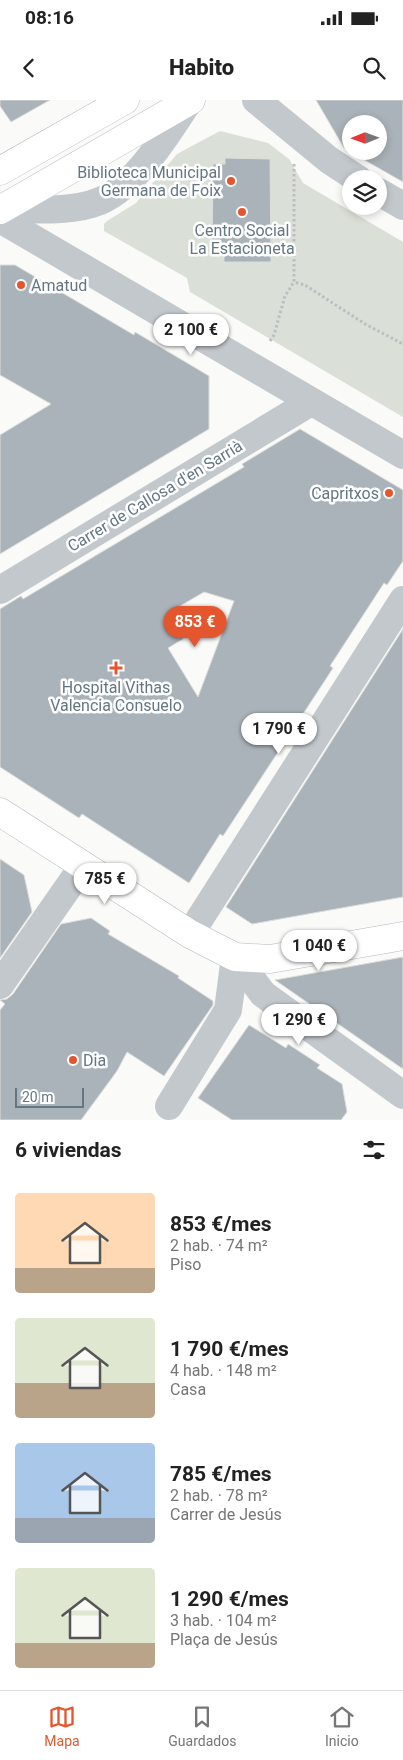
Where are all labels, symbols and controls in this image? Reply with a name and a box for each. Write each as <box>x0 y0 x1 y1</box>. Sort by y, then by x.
text: 08:16 <box>25 6 74 29</box>
icon: back <box>15 54 43 82</box>
icon: search <box>360 54 388 82</box>
text: Habito <box>169 55 234 80</box>
north arrow <box>342 115 388 160</box>
map controls <box>342 115 387 215</box>
place label: Biblioteca Municipal Germana de Foix <box>77 163 221 200</box>
button: layers <box>342 170 387 215</box>
marker: Biblioteca Municipal Germana de Foix <box>225 175 237 187</box>
marker: Centro Social La Estacioneta <box>236 206 248 218</box>
place label: Centro Social La Estacioneta <box>189 221 295 258</box>
place label: Amatud <box>31 276 87 295</box>
marker: Amatud <box>15 279 27 291</box>
pin: 2 100 € <box>145 314 237 356</box>
text: 2 100 € <box>164 320 218 339</box>
street label: Carrer de Callosa d'en Sarrià <box>64 436 246 556</box>
place label: Capritxos <box>311 484 379 503</box>
marker: Capritxos <box>383 487 395 499</box>
pin: 853 € <box>160 606 230 648</box>
text: 853 € <box>175 612 215 631</box>
marker: Hospital Vithas Valencia Consuelo <box>109 661 123 675</box>
place label: Hospital Vithas Valencia Consuelo <box>50 678 182 715</box>
pin: 1 790 € <box>233 712 325 755</box>
text: 1 790 € <box>252 719 306 738</box>
pin: 785 € <box>70 862 140 905</box>
text: 785 € <box>85 869 125 888</box>
pin: 1 040 € <box>273 930 365 972</box>
text: 1 040 € <box>292 936 346 955</box>
pin: 1 290 € <box>253 1004 345 1046</box>
text: 1 290 € <box>272 1010 326 1029</box>
place label: Dia <box>83 1051 106 1070</box>
marker: Dia <box>67 1054 79 1066</box>
scale bar <box>15 1085 84 1108</box>
text: 20 m <box>22 1089 54 1105</box>
icon: filters <box>360 1136 388 1164</box>
text: 6 viviendas <box>15 1138 122 1162</box>
text: 853 €/mes <box>170 1212 272 1236</box>
icon: home <box>55 1213 115 1273</box>
text: 2 hab. · 74 m² <box>170 1236 268 1255</box>
text: Piso <box>170 1255 201 1274</box>
text: 1 790 €/mes <box>170 1337 289 1361</box>
icon: home <box>55 1338 115 1398</box>
text: 4 hab. · 148 m² <box>170 1361 277 1380</box>
text: Casa <box>170 1380 206 1399</box>
text: 785 €/mes <box>170 1462 272 1486</box>
icon: home <box>55 1463 115 1523</box>
text: 2 hab. · 78 m² <box>170 1486 268 1505</box>
text: Carrer de Jesús <box>170 1505 282 1524</box>
text: 1 290 €/mes <box>170 1587 289 1611</box>
icon: home <box>55 1588 115 1648</box>
text: 3 hab. · 104 m² <box>170 1611 277 1630</box>
text: Plaça de Jesús <box>170 1630 278 1649</box>
tab: Mapa <box>44 1703 80 1749</box>
tab: Guardados <box>168 1703 236 1749</box>
tab: Inicio <box>325 1703 359 1749</box>

